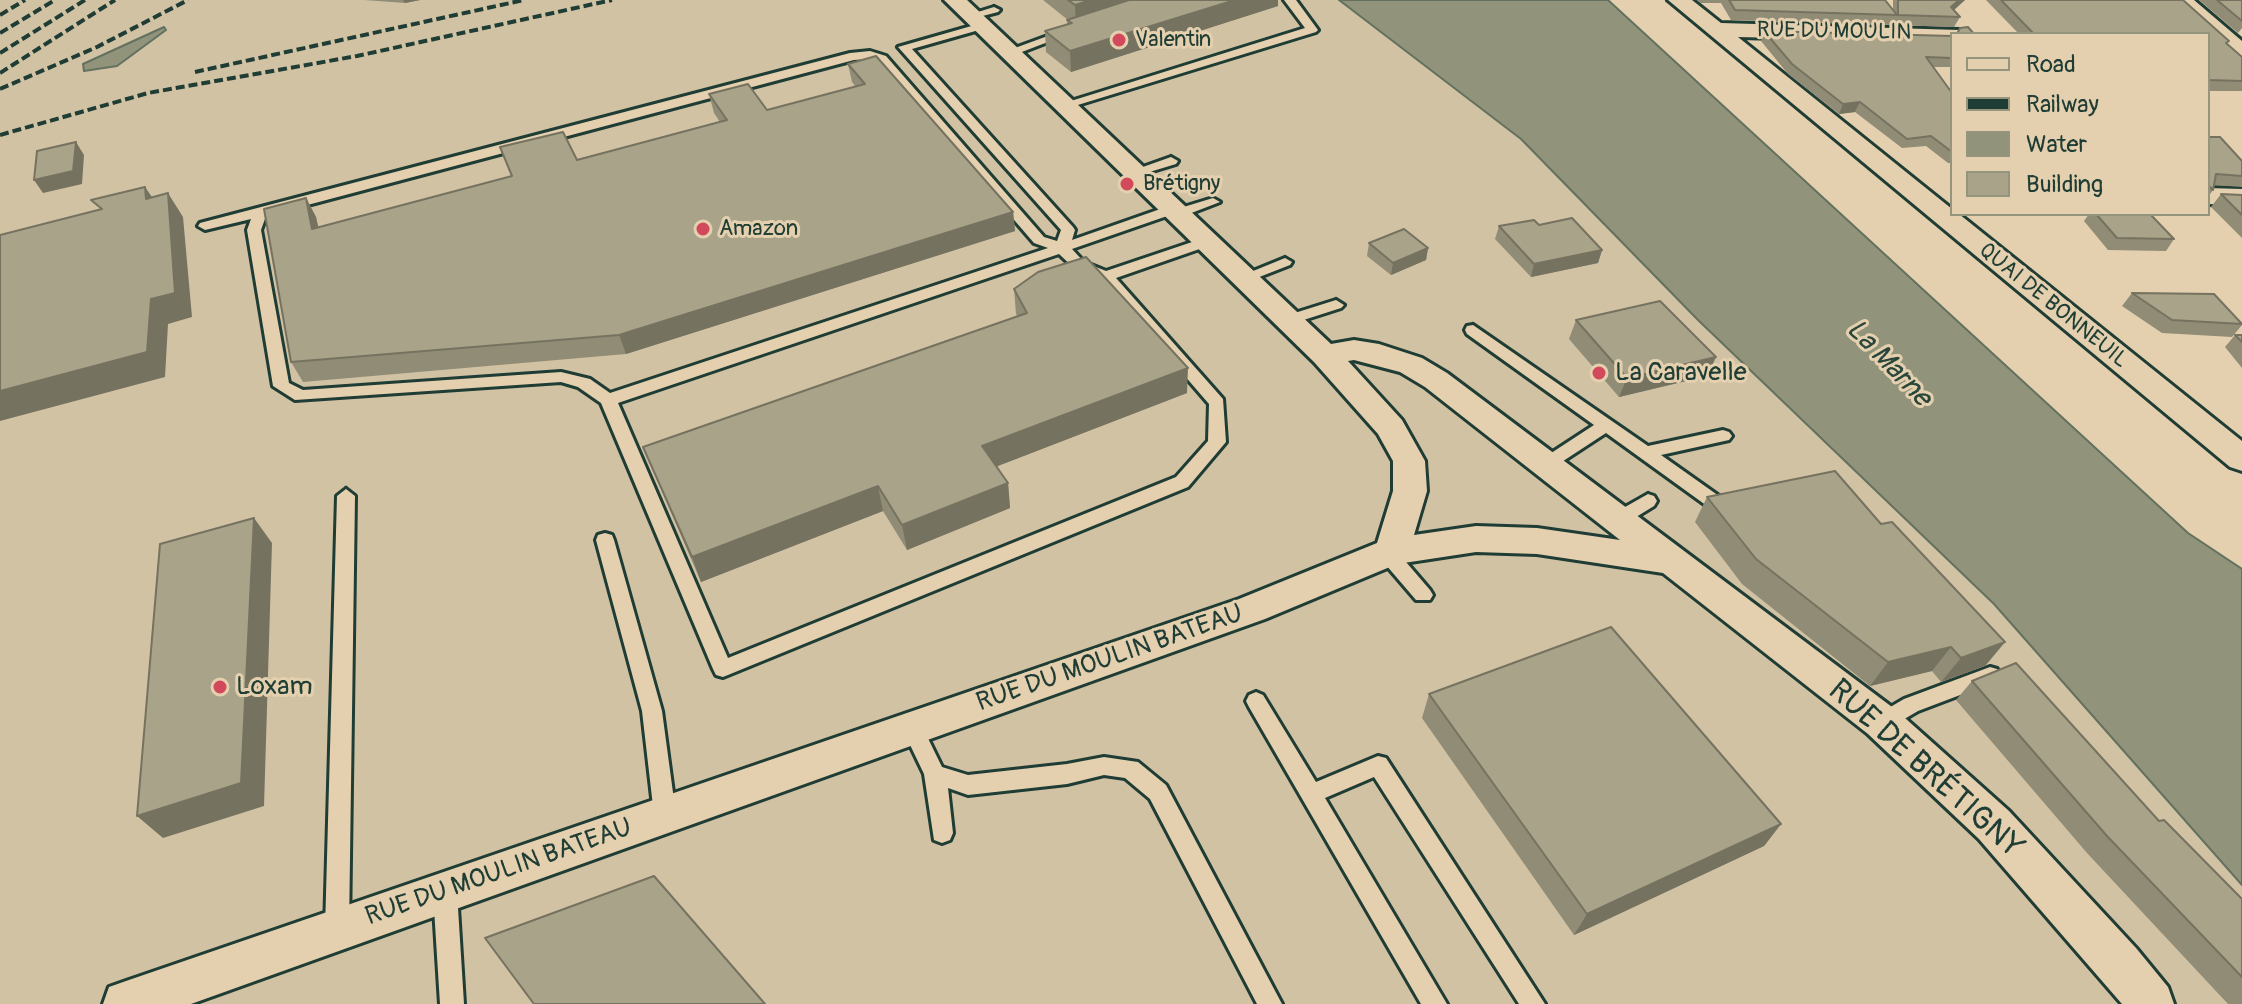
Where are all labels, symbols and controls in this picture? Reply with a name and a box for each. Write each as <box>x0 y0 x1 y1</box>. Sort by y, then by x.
street label: RUE DU MOULIN <box>1757 17 1911 47</box>
place label: Valentin <box>1135 27 1211 53</box>
marker: Valentin <box>1110 31 1128 49</box>
legend <box>1950 32 2210 216</box>
text: Road <box>2026 50 2076 79</box>
text: Railway <box>2026 90 2099 119</box>
text: Water <box>2026 130 2087 159</box>
text: Building <box>2026 170 2103 199</box>
place label: Brétigny <box>1143 171 1220 197</box>
marker: Brétigny <box>1118 175 1136 193</box>
place label: Amazon <box>719 216 798 242</box>
marker: Amazon <box>694 220 712 238</box>
street label: QUAI DE BONNEUIL <box>1973 238 2133 374</box>
water label: La Marne <box>1839 314 1937 414</box>
place label: La Caravelle <box>1615 357 1747 389</box>
marker: La Caravelle <box>1590 364 1608 382</box>
street label: RUE DU MOULIN BATEAU <box>973 599 1247 719</box>
place label: Loxam <box>236 671 313 703</box>
street label: RUE DE BRÉTIGNY <box>1819 672 2031 868</box>
marker: Loxam <box>211 678 229 696</box>
street label: RUE DU MOULIN BATEAU <box>362 813 636 933</box>

